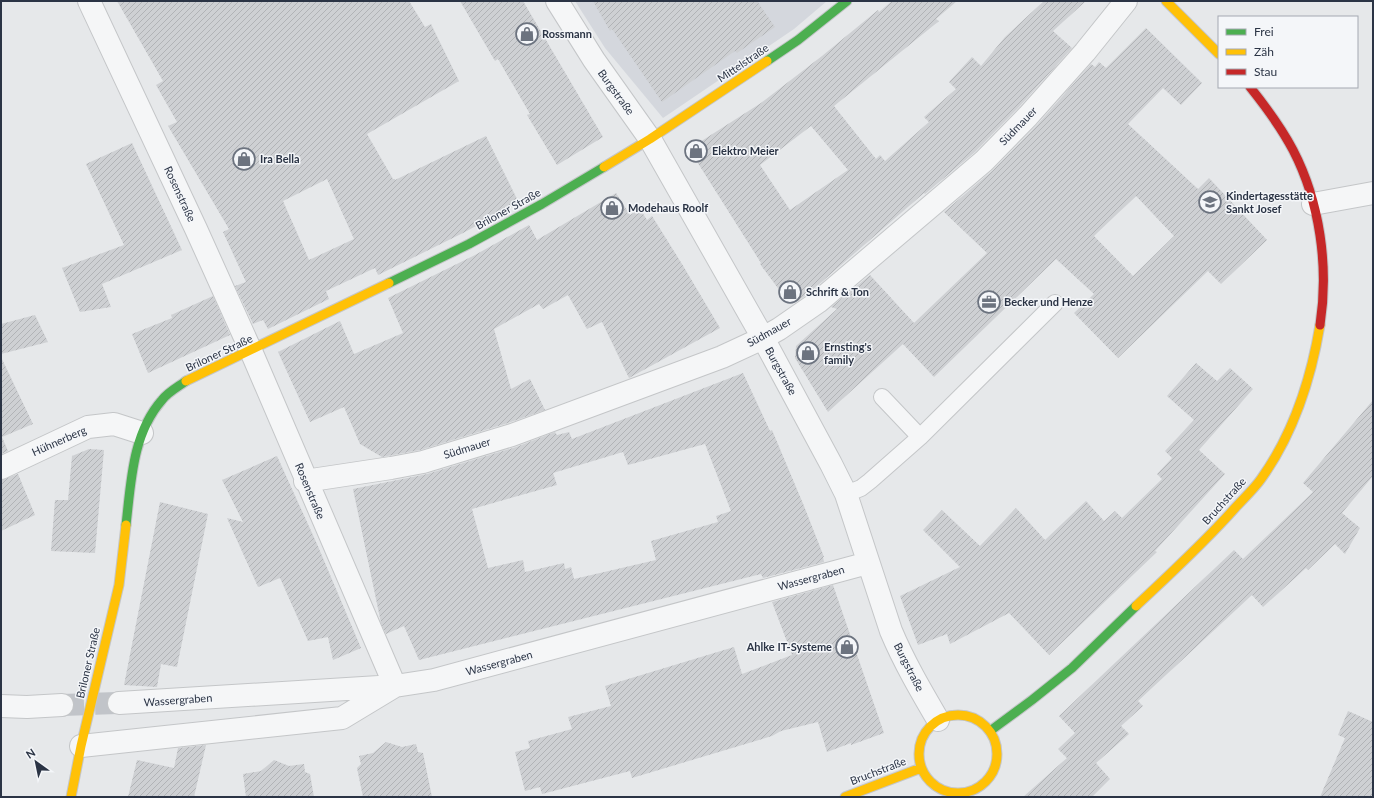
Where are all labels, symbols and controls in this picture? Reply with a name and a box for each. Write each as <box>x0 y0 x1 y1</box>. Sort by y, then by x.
legend <box>1218 16 1358 88</box>
shop icon: Rossmann <box>514 21 540 47</box>
text: Frei <box>1254 24 1274 39</box>
place label: Rossmann <box>542 27 592 40</box>
street label: Mittelstraße <box>715 41 771 84</box>
text: Zäh <box>1254 44 1274 59</box>
text: Stau <box>1254 64 1277 79</box>
street label: Burgstraße <box>596 66 637 117</box>
street label: Südmauer <box>996 104 1039 148</box>
shop icon: Elektro Meier <box>683 138 709 164</box>
place label: Elektro Meier <box>712 144 780 157</box>
shop icon: Ira Bella <box>231 146 257 172</box>
place label: Ira Bella <box>260 152 300 165</box>
street label: Rosenstraße <box>162 164 199 224</box>
street label: Briloner Straße <box>473 185 543 232</box>
school or university icon: Kindertagesstätte Sankt Josef <box>1197 189 1223 215</box>
place label: Kindertagesstätte Sankt Josef <box>1226 189 1313 215</box>
shop icon: Modehaus Roolf <box>599 195 625 221</box>
place label: Modehaus Roolf <box>628 201 708 214</box>
shop icon: Schrift & Ton <box>777 279 803 305</box>
place label: Schrift & Ton <box>806 285 869 298</box>
office icon: Becker und Henze <box>976 289 1002 315</box>
place label: Becker und Henze <box>1004 295 1093 308</box>
street label: Südmauer <box>744 314 793 349</box>
street label: Briloner Straße <box>183 331 254 374</box>
shop icon: Ernsting's family <box>795 340 821 366</box>
place label: Ernsting's family <box>824 340 872 366</box>
street label: Burgstraße <box>763 344 800 397</box>
street label: Hühnerberg <box>30 423 88 458</box>
street label: Südmauer <box>442 434 492 461</box>
street label: Rosenstraße <box>293 461 328 521</box>
street label: Bruchstraße <box>1199 474 1248 527</box>
street label: Wassergraben <box>776 562 846 593</box>
street label: Briloner Straße <box>73 626 102 700</box>
shop icon: Ahlke IT-Systeme <box>834 634 860 660</box>
place label: Ahlke IT-Systeme <box>746 640 832 653</box>
street label: Burgstraße <box>892 640 927 694</box>
street label: Wassergraben <box>464 647 534 678</box>
street label: Wassergraben <box>143 691 213 708</box>
north arrow <box>16 742 56 782</box>
text: N <box>23 745 37 761</box>
street label: Bruchstraße <box>848 754 908 787</box>

